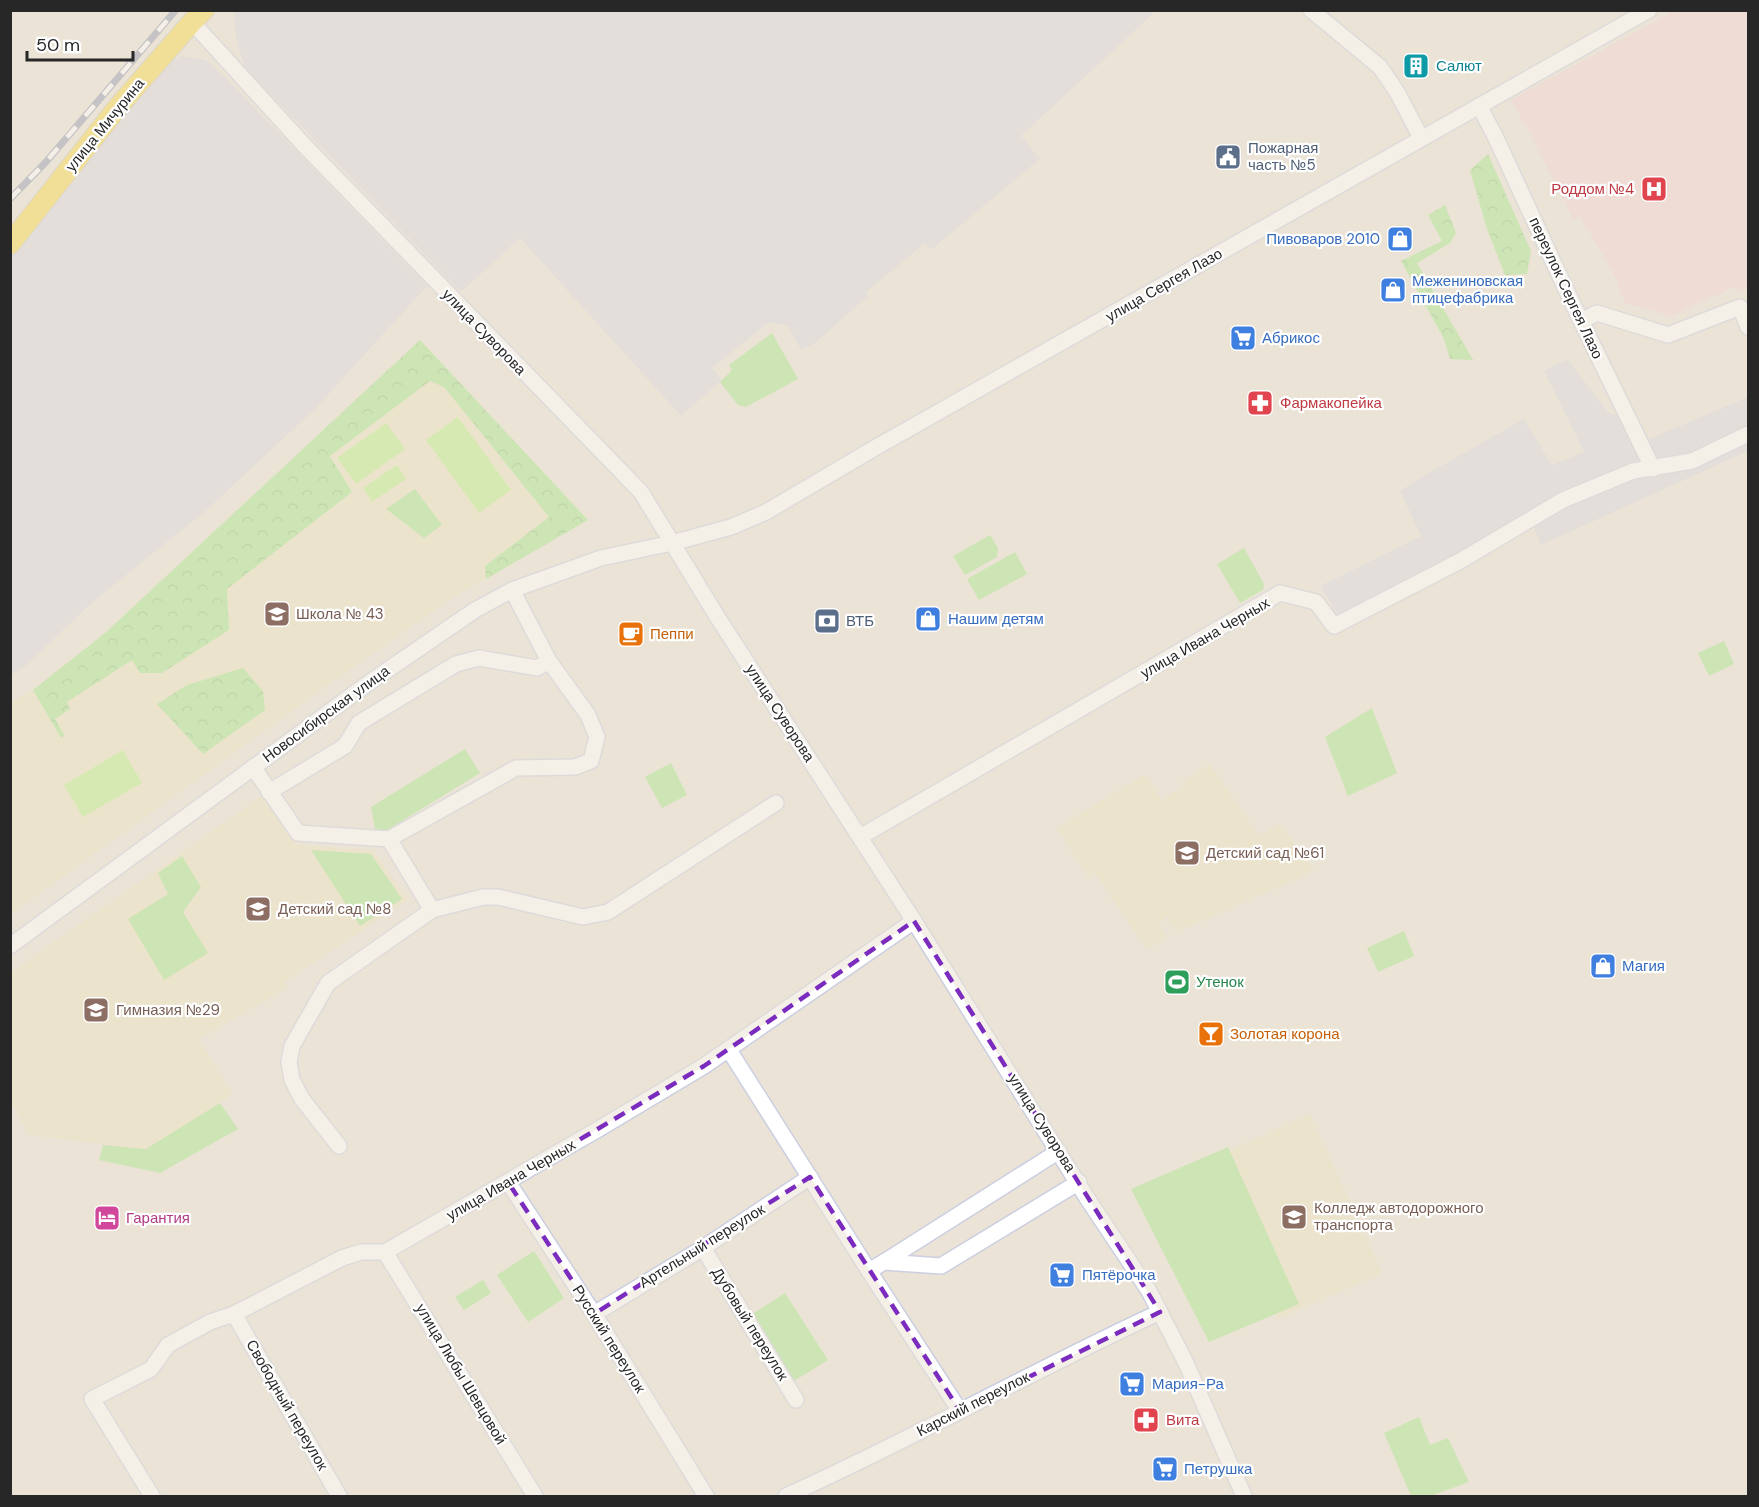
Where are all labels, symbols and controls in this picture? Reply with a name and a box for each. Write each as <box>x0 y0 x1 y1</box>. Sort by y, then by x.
scale bar <box>27 24 134 62</box>
text: 50 m <box>36 33 80 57</box>
building icon: Салют <box>1401 51 1431 81</box>
place label: Салют <box>1436 56 1482 76</box>
street label: улица Мичурина <box>61 74 149 176</box>
place label: Пожарная часть №5 <box>1248 138 1318 175</box>
public building icon: Пожарная часть №5 <box>1213 142 1243 172</box>
hospital icon: Роддом №4 <box>1639 174 1669 204</box>
place label: Роддом №4 <box>1551 179 1634 199</box>
street label: переулок Сергея Лазо <box>1524 214 1608 362</box>
shop icon: Пивоваров 2010 <box>1385 224 1415 254</box>
place label: Пивоваров 2010 <box>1266 229 1380 249</box>
street label: улица Сергея Лазо <box>1102 243 1226 327</box>
place label: Межениновская птицефабрика <box>1412 271 1523 308</box>
shop icon: Межениновская птицефабрика <box>1378 275 1408 305</box>
street label: улица Суворова <box>438 285 531 380</box>
supermarket icon: Абрикос <box>1228 323 1258 353</box>
place label: Абрикос <box>1262 328 1320 348</box>
pharmacy icon: Фармакопейка <box>1245 388 1275 418</box>
place label: Фармакопейка <box>1280 393 1383 413</box>
street label: улица Ивана Черных <box>1137 593 1274 683</box>
school or university icon: Школа № 43 <box>262 599 292 629</box>
place label: Школа № 43 <box>296 604 384 624</box>
shop icon: Нашим детям <box>913 604 943 634</box>
bank icon: ВТБ <box>812 606 842 636</box>
place label: Нашим детям <box>948 609 1044 629</box>
place label: ВТБ <box>846 611 874 631</box>
cafe icon: Пеппи <box>616 619 646 649</box>
place label: Пеппи <box>650 624 694 644</box>
street label: улица Суворова <box>741 660 819 766</box>
street label: Новосибирская улица <box>258 661 394 767</box>
school or university icon: Детский сад №61 <box>1172 838 1202 868</box>
place label: Детский сад №61 <box>1206 843 1324 863</box>
school or university icon: Детский сад №8 <box>243 894 273 924</box>
place label: Детский сад №8 <box>278 899 391 919</box>
shop icon: Магия <box>1588 951 1618 981</box>
place label: Магия <box>1622 956 1665 976</box>
sports icon: Утенок <box>1162 967 1192 997</box>
place label: Утенок <box>1196 972 1244 992</box>
school or university icon: Гимназия №29 <box>81 995 111 1025</box>
place label: Гимназия №29 <box>116 1000 220 1020</box>
bar icon: Золотая корона <box>1196 1019 1226 1049</box>
place label: Золотая корона <box>1230 1024 1340 1044</box>
street label: улица Суворова <box>1004 1070 1081 1177</box>
street label: улица Ивана Черных <box>443 1135 580 1225</box>
place label: Колледж автодорожного транспорта <box>1314 1198 1484 1235</box>
street label: Артельный переулок <box>635 1199 769 1293</box>
school or university icon: Колледж автодорожного транспорта <box>1279 1202 1309 1232</box>
hotel icon: Гарантия <box>92 1203 122 1233</box>
place label: Гарантия <box>126 1208 190 1228</box>
supermarket icon: Пятёрочка <box>1047 1260 1077 1290</box>
street label: Дубовый переулок <box>707 1263 793 1385</box>
place label: Пятёрочка <box>1082 1265 1156 1285</box>
street label: Русский переулок <box>568 1281 650 1397</box>
street label: улица Любы Шевцовой <box>411 1300 511 1448</box>
street label: Свободный переулок <box>241 1336 333 1474</box>
street label: Карский переулок <box>913 1367 1033 1441</box>
supermarket icon: Мария-Ра <box>1117 1369 1147 1399</box>
place label: Мария-Ра <box>1152 1374 1224 1394</box>
pharmacy icon: Вита <box>1131 1405 1161 1435</box>
place label: Вита <box>1166 1410 1200 1430</box>
supermarket icon: Петрушка <box>1150 1454 1180 1484</box>
place label: Петрушка <box>1184 1459 1253 1479</box>

